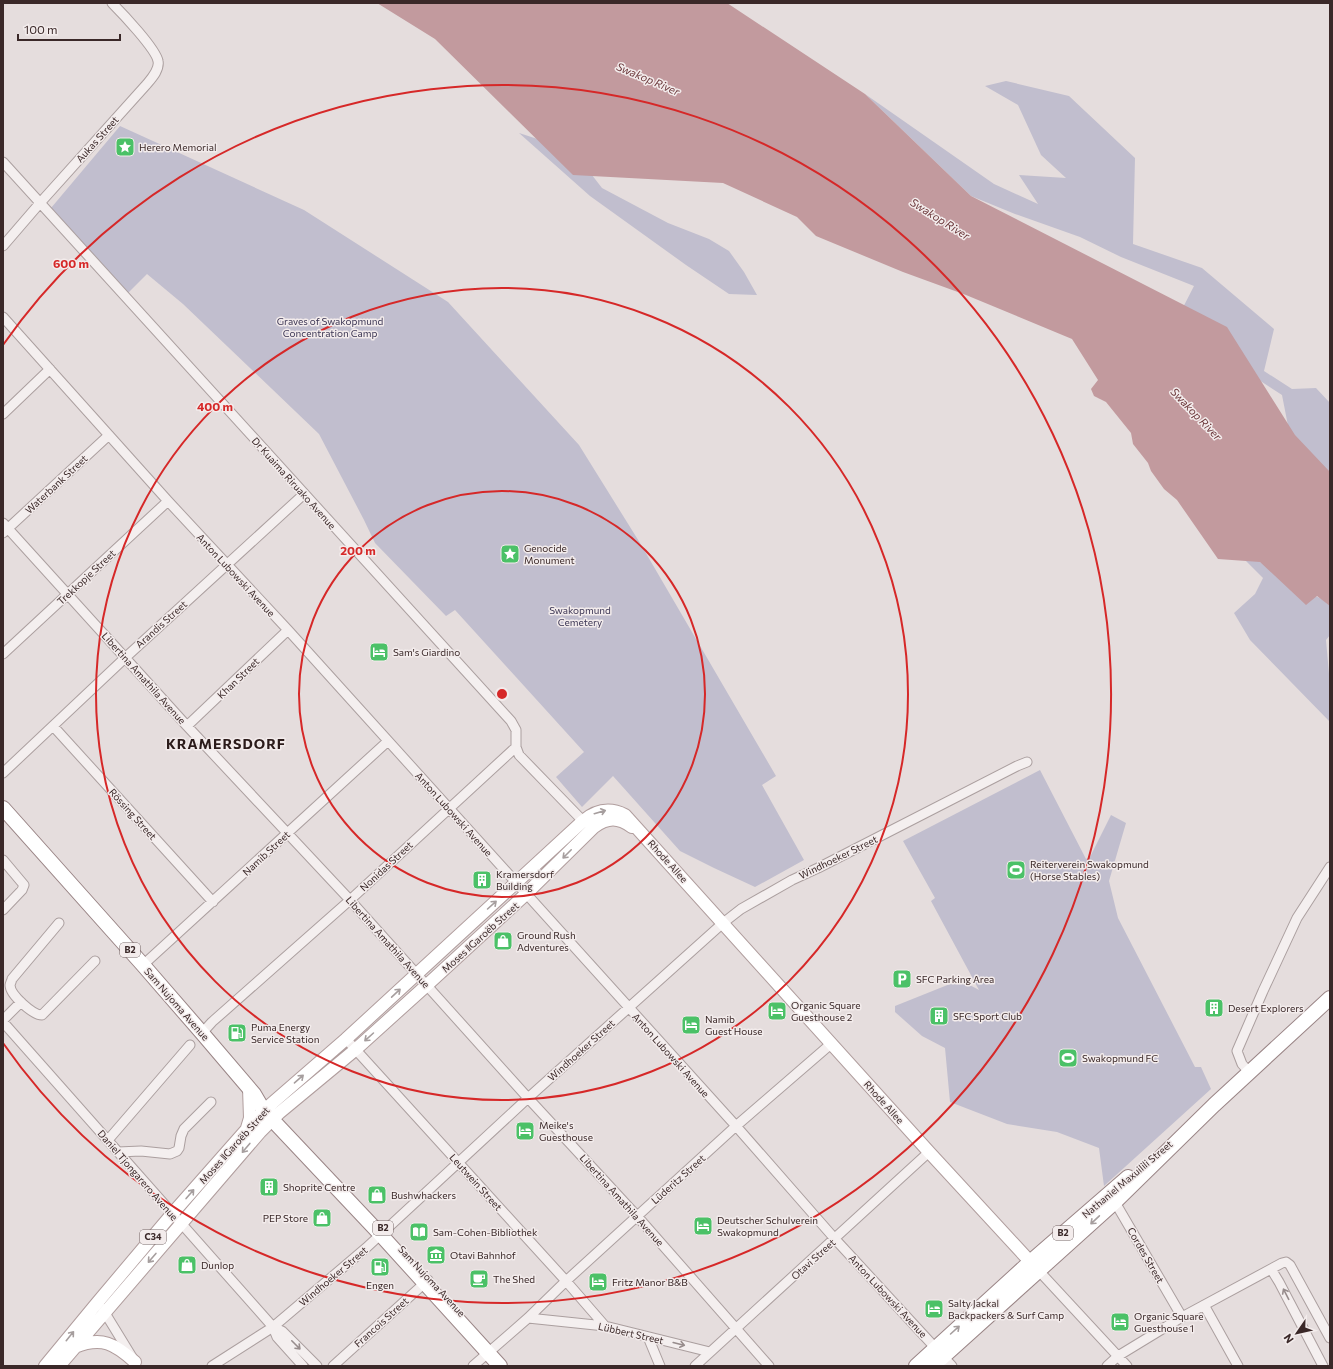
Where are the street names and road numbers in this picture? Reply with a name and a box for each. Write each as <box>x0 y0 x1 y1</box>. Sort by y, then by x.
street label: Aukas Street <box>73 114 121 164</box>
street label: Dr Kuaima Riruako Avenue <box>250 435 338 531</box>
street label: Waterbank Street <box>22 452 90 516</box>
street label: Anton Lubowski Avenue <box>194 531 278 619</box>
street label: Trekkopje Street <box>54 547 118 607</box>
street label: Arandis Street <box>133 598 189 650</box>
street label: Libertina Amathila Avenue <box>100 630 188 726</box>
street label: Khan Street <box>215 655 261 701</box>
street label: Anton Lubowski Avenue <box>413 769 495 859</box>
street label: Rössing Street <box>107 786 159 842</box>
street label: Namib Street <box>240 828 292 878</box>
street label: Windhoeker Street <box>797 833 879 881</box>
street label: Rhode Allee <box>646 837 690 885</box>
street label: Nonidas Street <box>357 839 415 893</box>
street label: Libertina Amathila Avenue <box>344 894 432 990</box>
street label: Moses ǁGaroëb Street <box>439 899 521 975</box>
road number: B2 <box>120 943 140 957</box>
street label: Sam Nujoma Avenue <box>142 965 212 1043</box>
street label: Anton Lubowski Avenue <box>630 1010 712 1100</box>
street label: Windhoeker Street <box>545 1017 617 1083</box>
street label: Rhode Allee <box>862 1078 906 1126</box>
street label: Moses ǁGaroëb Street <box>196 1104 272 1186</box>
street label: Daniel Tjongarero Avenue <box>95 1127 181 1223</box>
street label: Nathaniel Maxuilili Street <box>1079 1138 1175 1220</box>
street label: Leutwein Street <box>447 1151 505 1213</box>
street label: Libertina Amathila Avenue <box>578 1152 666 1248</box>
street label: Lüderitz Street <box>649 1152 707 1206</box>
road number: B2 <box>373 1221 393 1235</box>
street label: Cordes Street <box>1125 1225 1167 1285</box>
road number: B2 <box>1053 1226 1073 1240</box>
road number: C34 <box>140 1230 166 1244</box>
street label: Otavi Street <box>788 1236 838 1282</box>
street label: Sam Nujoma Avenue <box>396 1243 468 1319</box>
street label: Windhoeker Street <box>296 1244 370 1308</box>
street label: Anton Lubowski Avenue <box>846 1252 930 1340</box>
street label: Francois Street <box>351 1295 411 1349</box>
street label: Lübbert Street <box>597 1320 665 1346</box>

